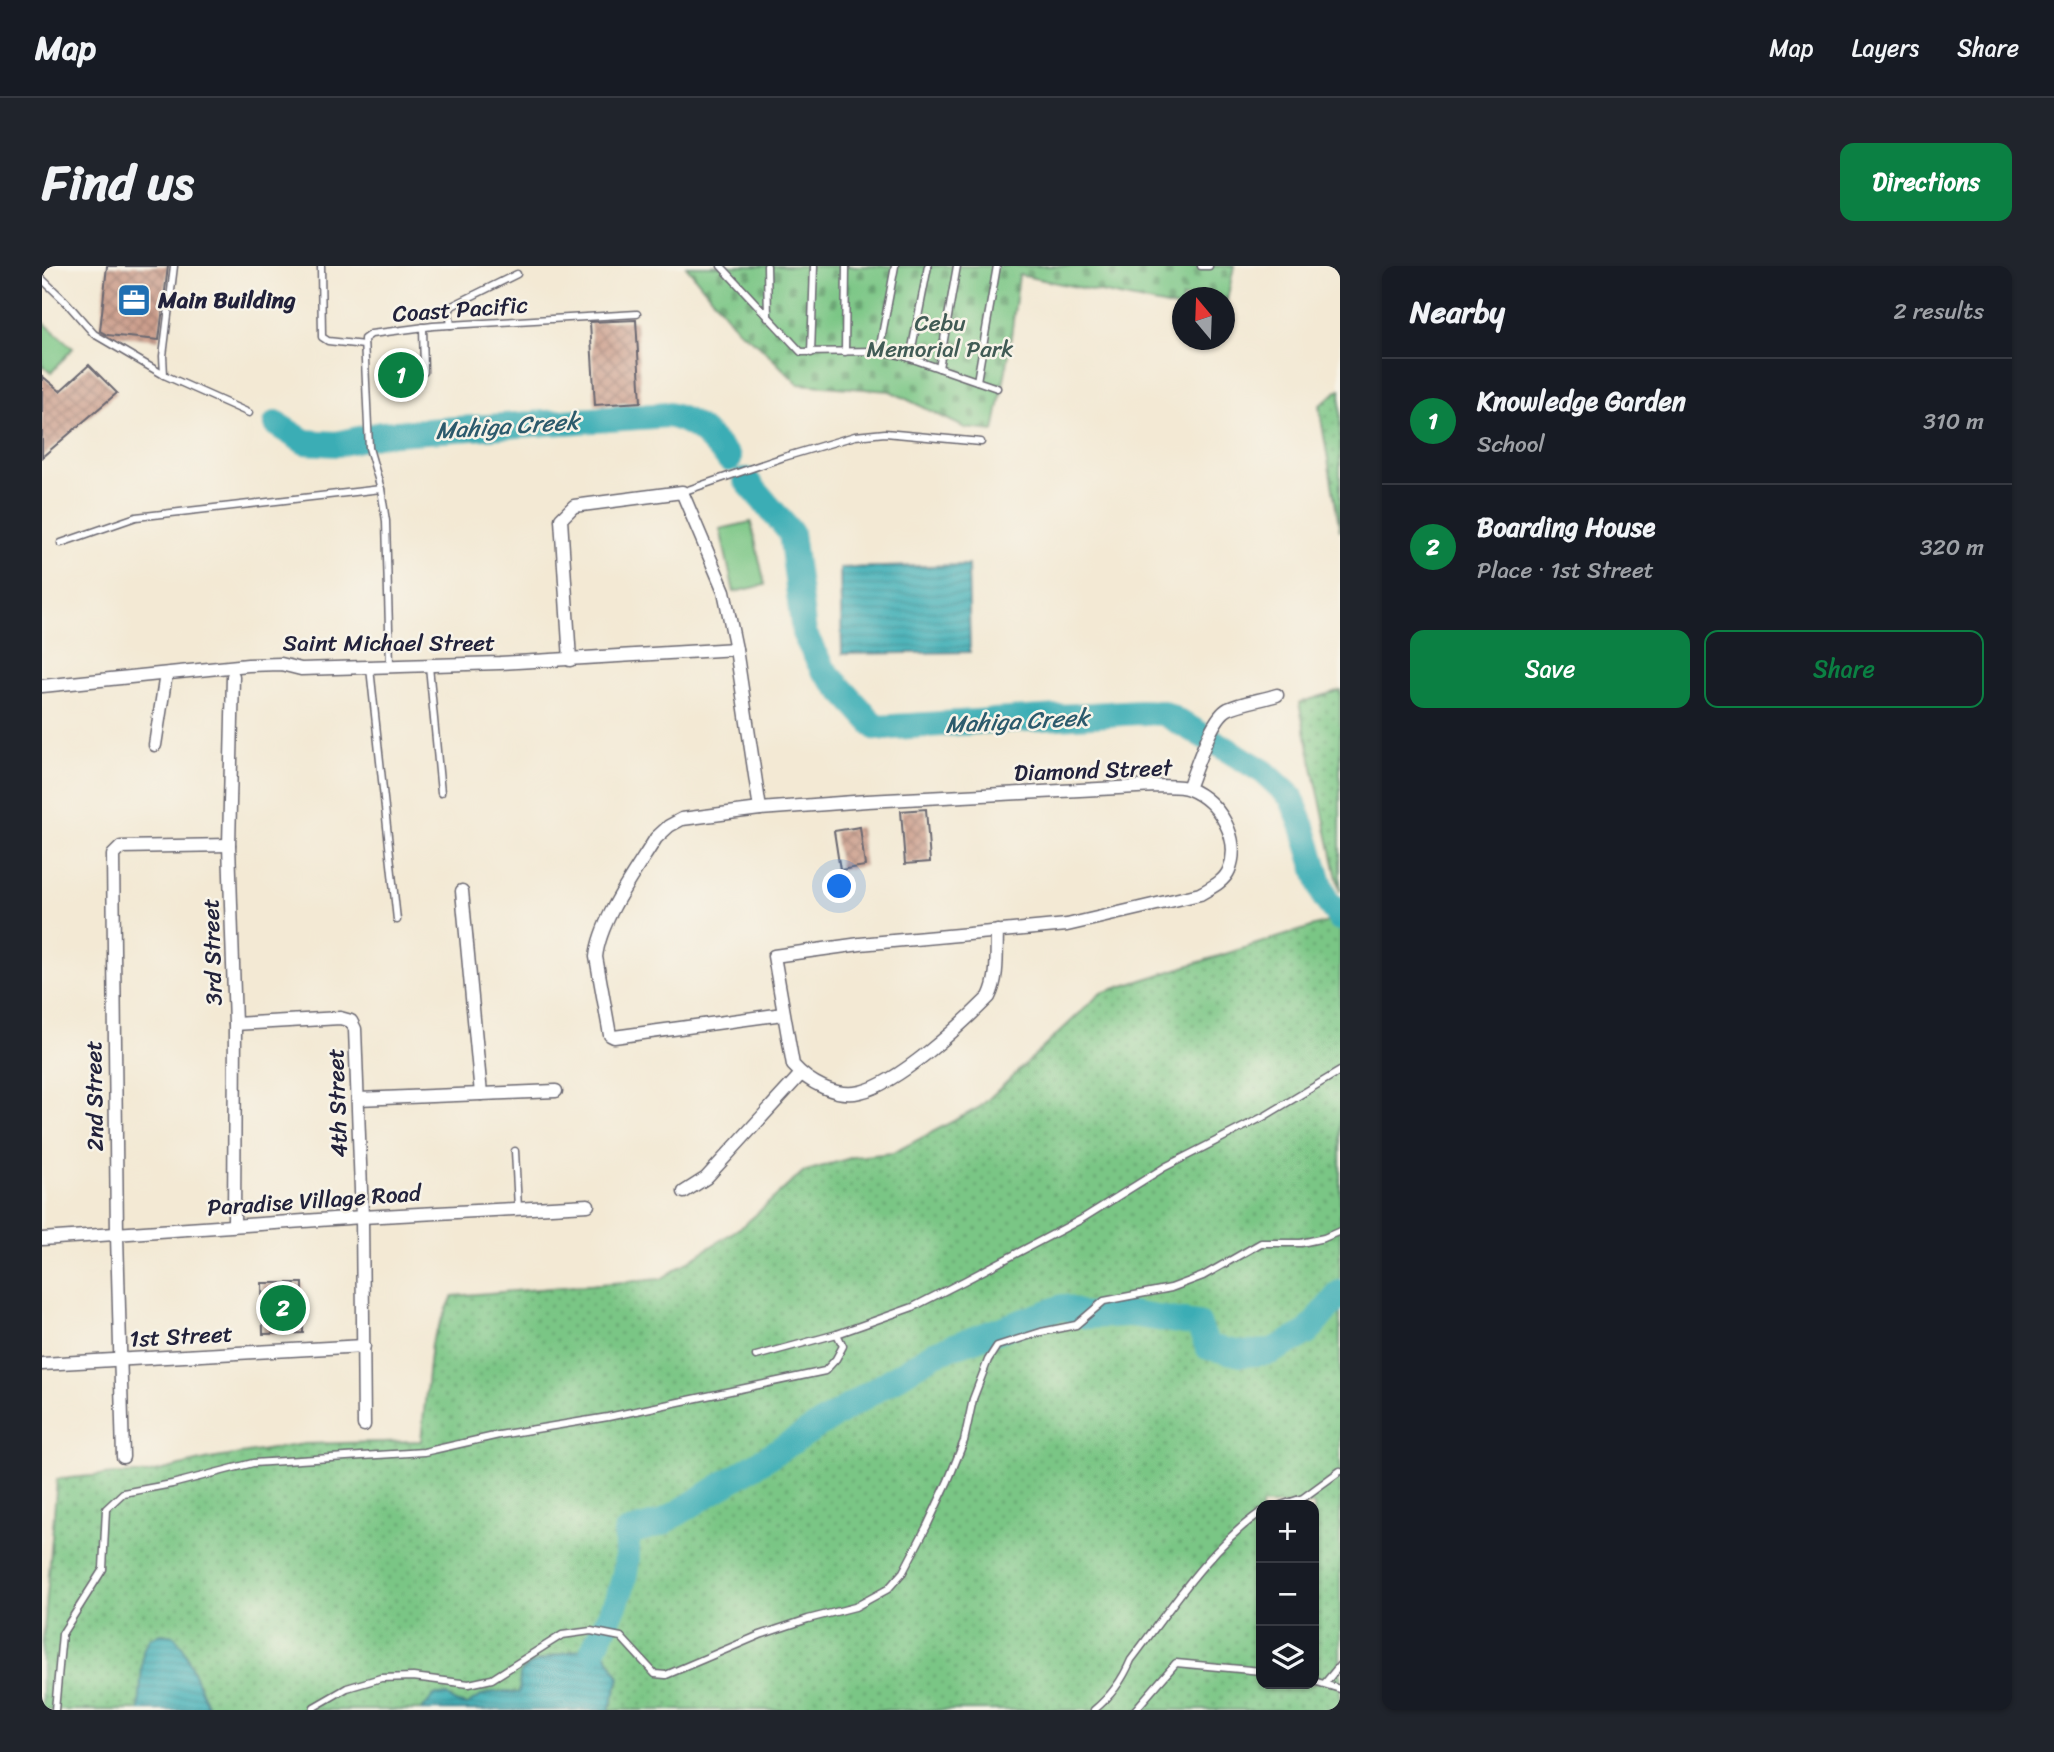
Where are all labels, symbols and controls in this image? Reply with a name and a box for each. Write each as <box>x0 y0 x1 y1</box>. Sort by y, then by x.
text: Map <box>35 19 96 77</box>
text: Map <box>1769 27 1814 69</box>
text: Layers <box>1852 27 1919 69</box>
text: Share <box>1957 27 2019 69</box>
text: Find us <box>42 139 194 226</box>
button: Directions <box>1840 143 2012 221</box>
place label: Main Building <box>157 280 296 321</box>
office icon: Main Building <box>115 281 153 319</box>
street label: Coast Pacific <box>391 284 530 335</box>
text: Nearby <box>1410 285 1505 339</box>
north arrow <box>1172 287 1235 350</box>
text: 2 results <box>1893 291 1984 332</box>
park label: Cebu Memorial Park <box>867 303 1013 370</box>
pin: 1 <box>378 349 424 401</box>
text: Knowledge Garden <box>1477 378 1686 424</box>
water label: Mahiga Creek <box>434 400 583 452</box>
text: 1 <box>1428 401 1438 442</box>
text: 310 m <box>1923 401 1984 442</box>
text: School <box>1477 424 1545 465</box>
text: Boarding House <box>1477 504 1655 550</box>
text: 2 <box>1426 527 1440 568</box>
text: 320 m <box>1920 527 1984 568</box>
text: Place · 1st Street <box>1477 550 1654 591</box>
street label: Saint Michael Street <box>283 623 495 664</box>
button: Save <box>1410 630 1690 708</box>
button: Share <box>1704 630 1984 708</box>
water label: Mahiga Creek <box>944 696 1093 746</box>
street label: Diamond Street <box>1013 747 1174 794</box>
your location <box>822 869 856 903</box>
street label: 3rd Street <box>190 898 235 1006</box>
street label: 2nd Street <box>73 1040 116 1152</box>
street label: 4th Street <box>315 1048 360 1158</box>
street label: Paradise Village Road <box>206 1172 424 1228</box>
pin: 2 <box>260 1282 306 1334</box>
street label: 1st Street <box>128 1313 234 1360</box>
map controls <box>1256 1500 1319 1689</box>
button: + <box>1256 1500 1319 1563</box>
button: − <box>1256 1563 1319 1626</box>
button: layers <box>1256 1626 1319 1689</box>

